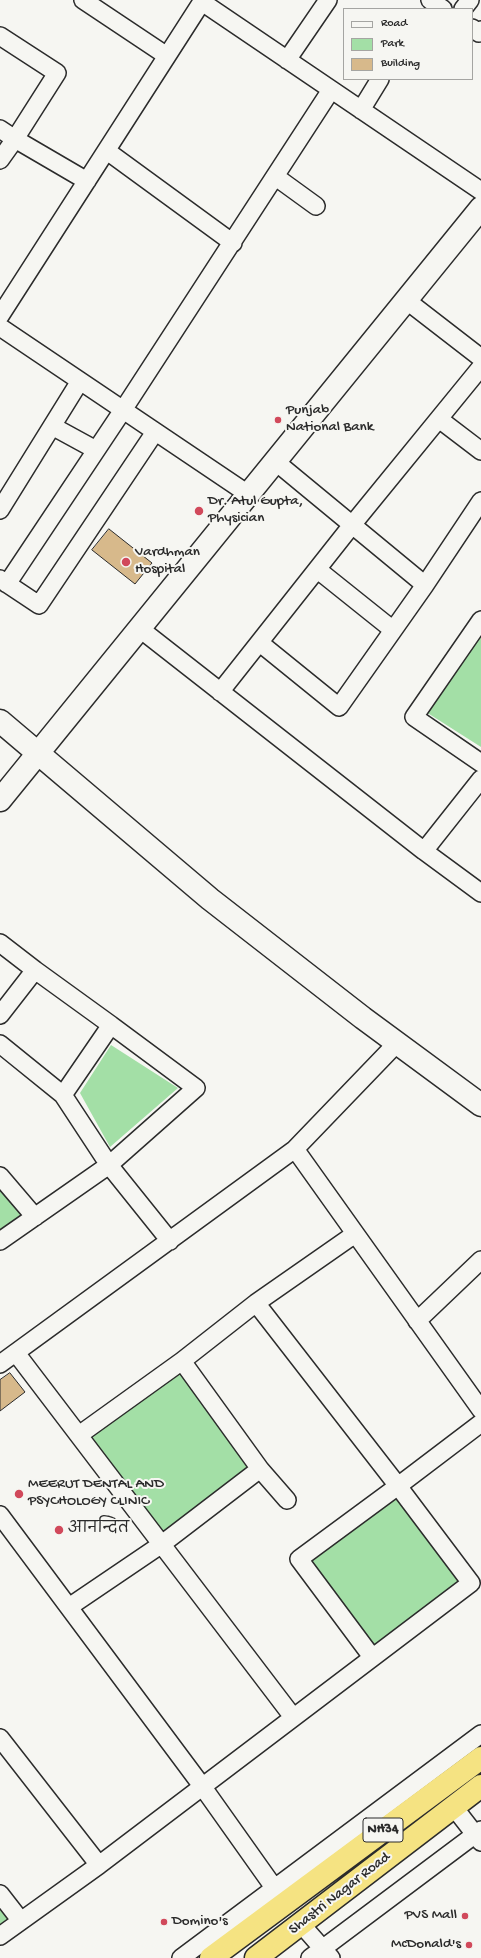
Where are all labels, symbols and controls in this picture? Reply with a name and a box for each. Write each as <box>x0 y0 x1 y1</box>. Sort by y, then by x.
legend <box>343 8 473 80</box>
text: Road <box>381 17 407 31</box>
text: Park <box>381 37 404 51</box>
text: Building <box>381 57 420 71</box>
place label: Punjab National Bank <box>286 402 373 437</box>
marker: Punjab National Bank <box>273 415 283 425</box>
place label: Dr. Atul Gupta, Physician <box>208 493 303 528</box>
marker: Dr. Atul Gupta, Physician <box>193 505 205 517</box>
place label: Vardhman Hospital <box>135 544 200 579</box>
marker: Vardhman Hospital <box>120 556 132 568</box>
place label: MEERUT DENTAL AND PSYCHOLOGY CLINIC <box>28 1476 164 1511</box>
marker: MEERUT DENTAL AND PSYCHOLOGY CLINIC <box>13 1488 25 1500</box>
place label: आनन्दित <box>68 1521 129 1539</box>
marker: आनन्दित <box>53 1524 65 1536</box>
road number: NH34 <box>363 1818 403 1842</box>
street label: Shastri Nagar Road <box>286 1849 394 1939</box>
place label: PVS Mall <box>405 1907 457 1925</box>
marker: PVS Mall <box>460 1911 470 1921</box>
place label: Domino's <box>172 1913 228 1931</box>
marker: Domino's <box>159 1917 169 1927</box>
place label: McDonald's <box>391 1936 461 1954</box>
marker: McDonald's <box>464 1940 474 1950</box>

